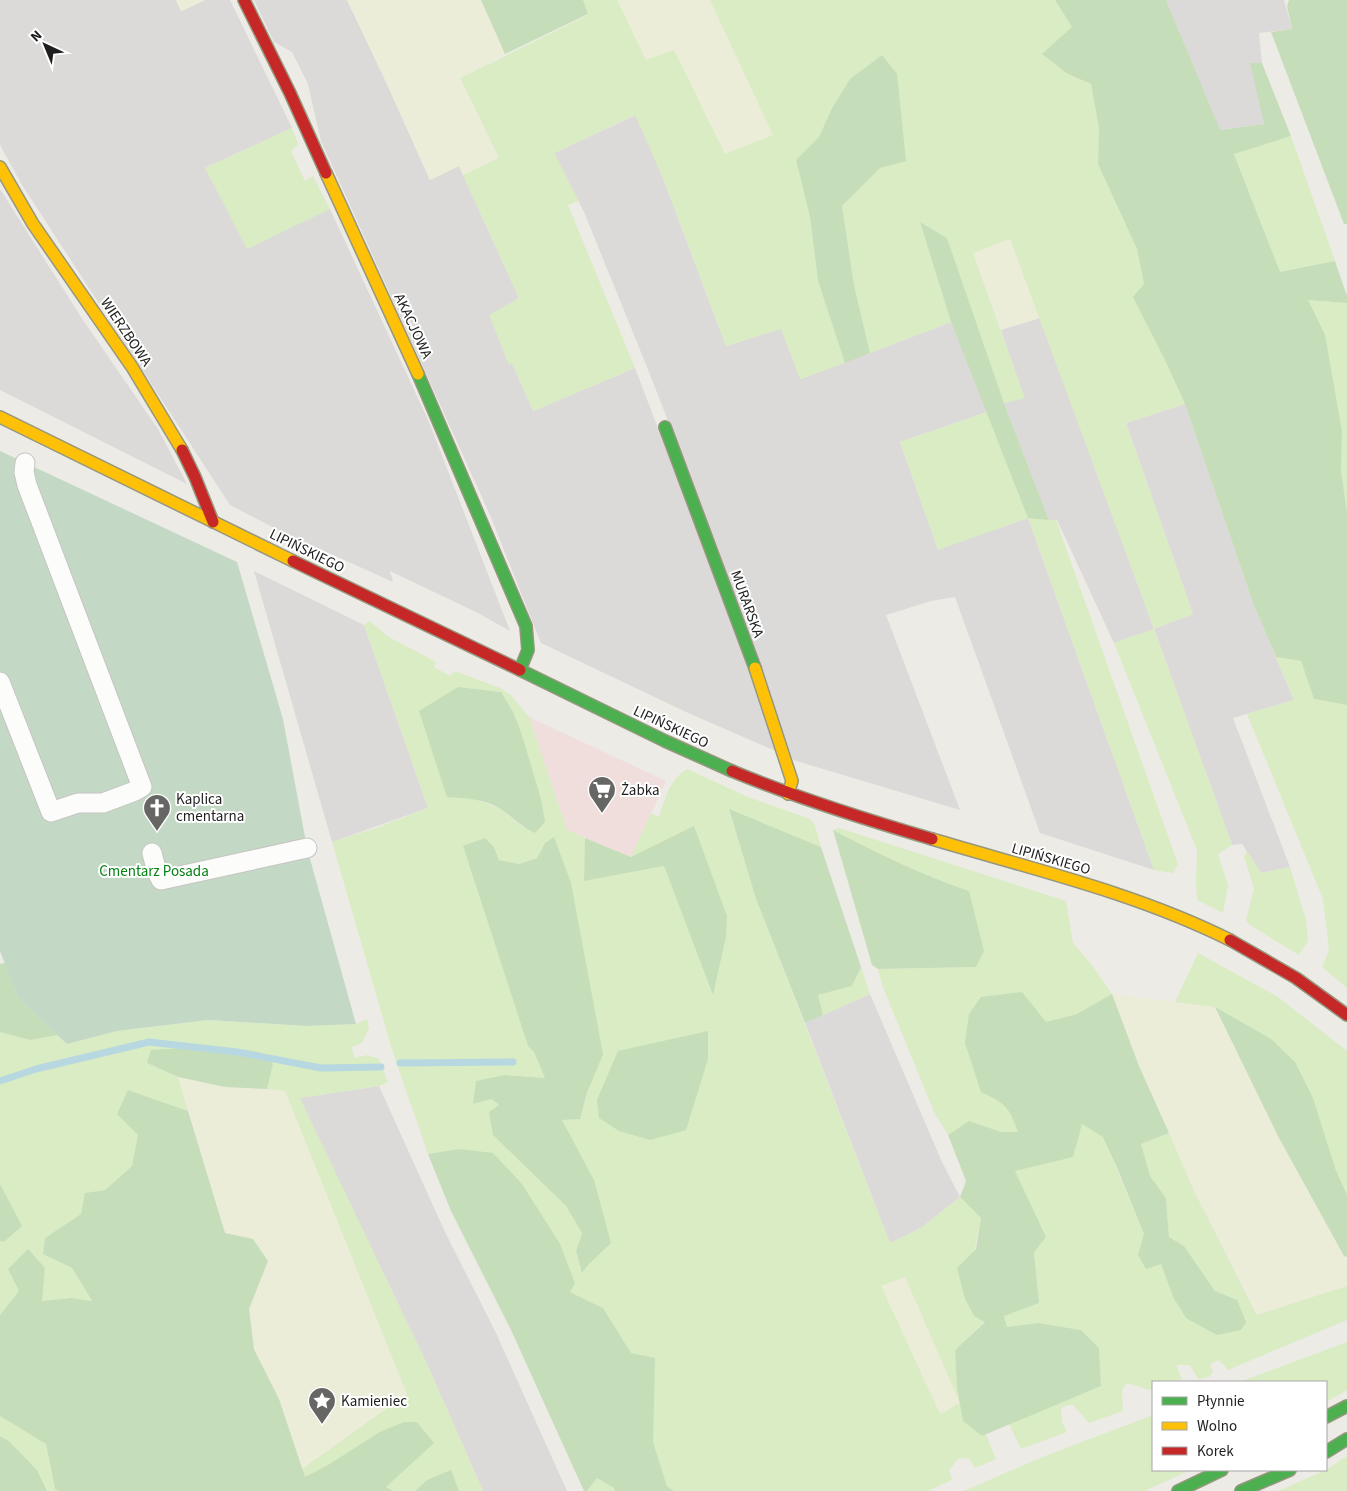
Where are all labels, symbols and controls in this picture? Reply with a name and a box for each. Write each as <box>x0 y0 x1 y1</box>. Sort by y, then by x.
north arrow <box>20 20 70 70</box>
text: N <box>26 26 47 47</box>
street label: AKACJOWA <box>389 290 438 363</box>
street label: WIERZBOWA <box>95 293 157 371</box>
street label: LIPIŃSKIEGO <box>266 524 348 578</box>
street label: MURARSKA <box>725 567 769 641</box>
street label: LIPIŃSKIEGO <box>630 700 712 754</box>
supermarket icon: Żabka <box>587 775 617 814</box>
place label: Żabka <box>621 780 660 801</box>
place label: Kaplica cmentarna <box>176 789 244 827</box>
church icon: Kaplica cmentarna <box>142 793 172 832</box>
street label: LIPIŃSKIEGO <box>1009 838 1093 880</box>
park label: Cmentarz Posada <box>99 861 209 882</box>
legend <box>1152 1381 1327 1471</box>
place icon: Kamieniec <box>307 1386 337 1425</box>
place label: Kamieniec <box>341 1391 407 1412</box>
text: Płynnie <box>1197 1391 1245 1412</box>
text: Wolno <box>1197 1416 1237 1437</box>
text: Korek <box>1197 1441 1234 1462</box>

